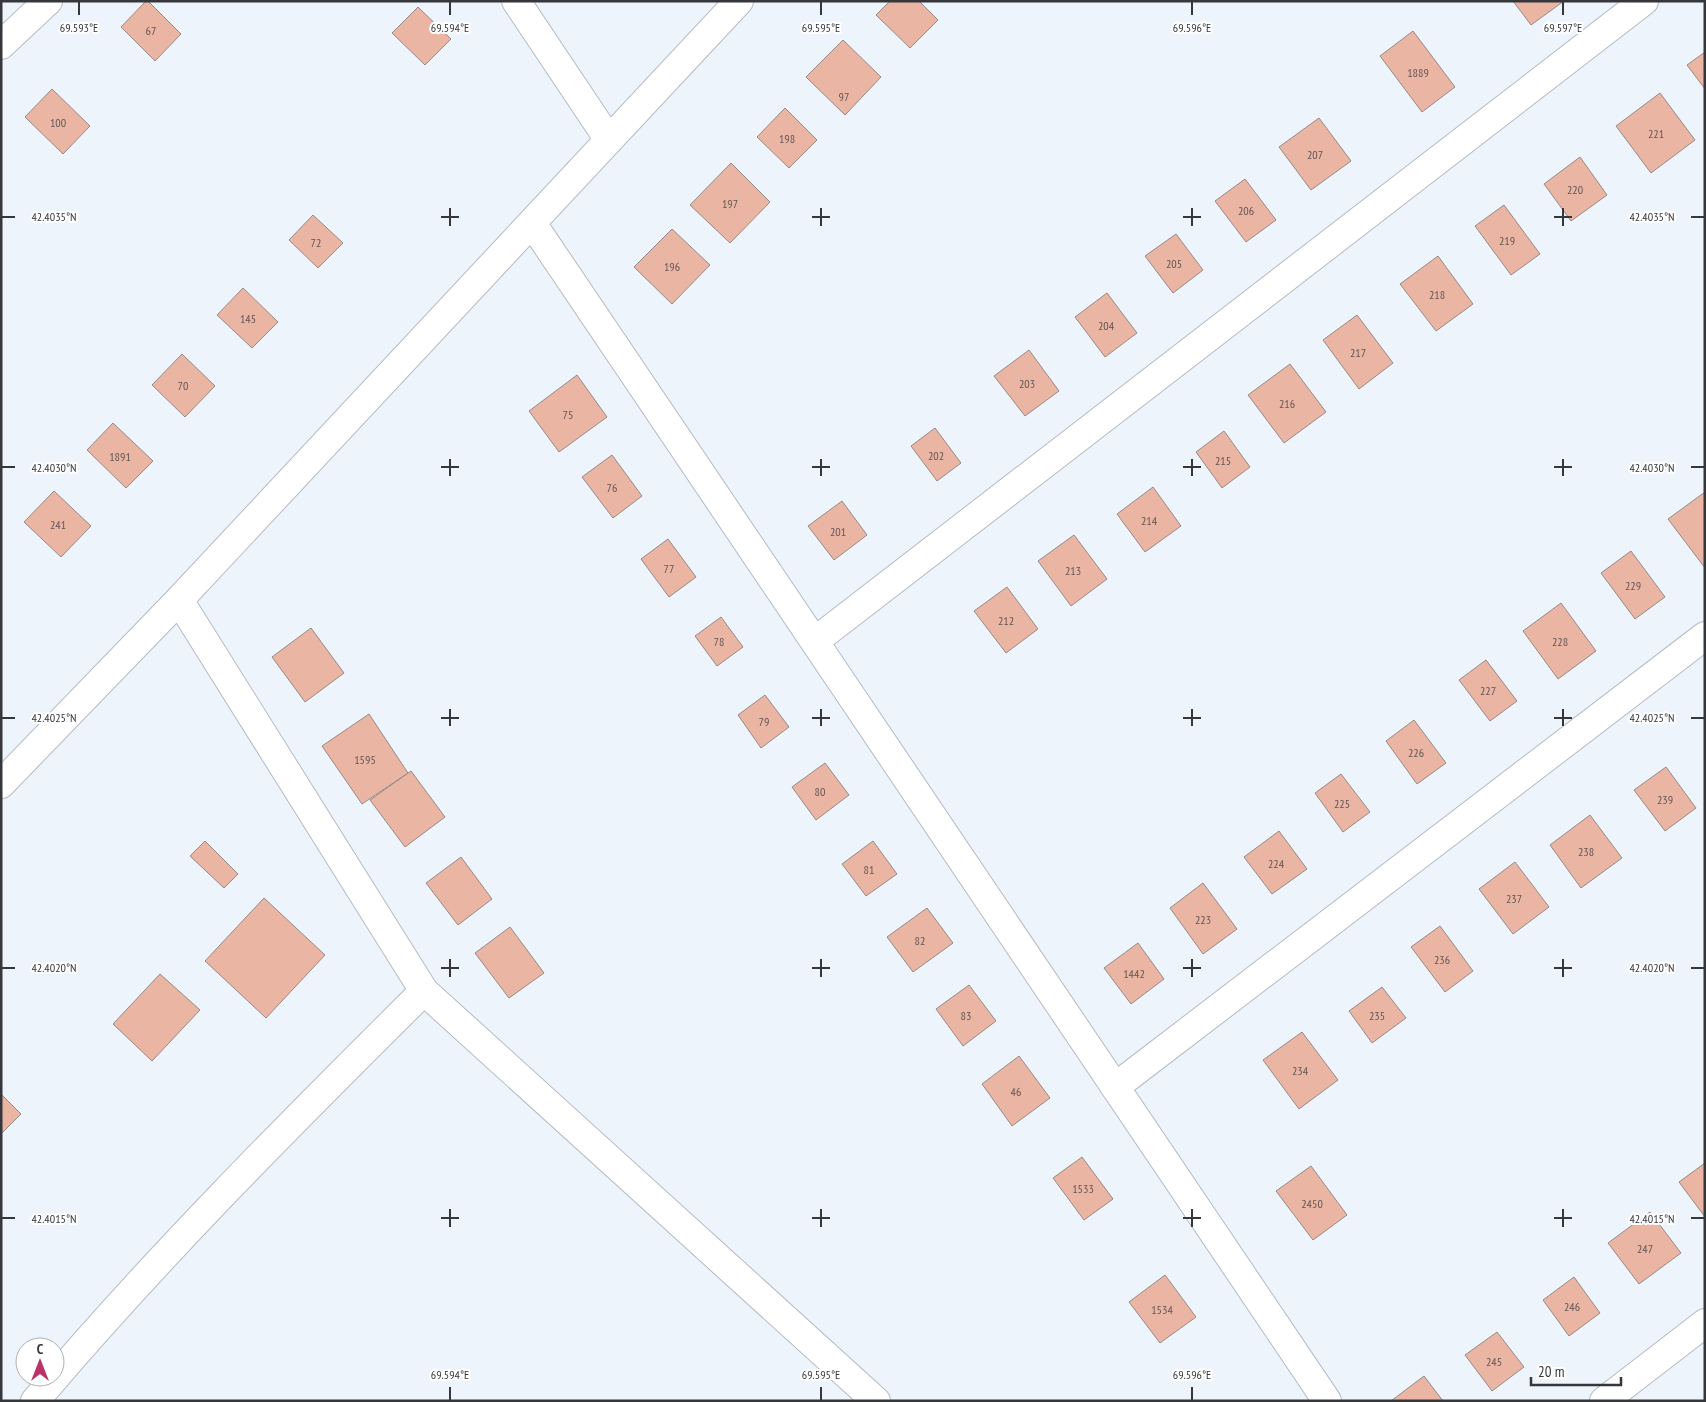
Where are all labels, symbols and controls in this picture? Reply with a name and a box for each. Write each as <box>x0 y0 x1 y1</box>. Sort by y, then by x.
text: 69.593°E <box>60 20 98 35</box>
text: 69.594°E <box>431 20 469 35</box>
text: 69.595°E <box>802 20 840 35</box>
text: 69.596°E <box>1173 20 1211 35</box>
text: 69.597°E <box>1544 20 1582 35</box>
house number: 67 <box>146 23 156 38</box>
house number: 1889 <box>1407 65 1429 80</box>
house number: 97 <box>839 89 849 104</box>
house number: 100 <box>50 115 66 130</box>
house number: 221 <box>1648 126 1664 141</box>
house number: 198 <box>779 131 795 146</box>
house number: 207 <box>1307 147 1323 162</box>
house number: 220 <box>1567 182 1583 197</box>
house number: 197 <box>722 196 738 211</box>
house number: 206 <box>1238 203 1254 218</box>
text: 42.4035°N <box>31 209 77 224</box>
text: 42.4035°N <box>1629 209 1675 224</box>
house number: 219 <box>1499 233 1515 248</box>
house number: 72 <box>311 235 321 250</box>
house number: 205 <box>1166 256 1182 271</box>
house number: 196 <box>664 259 680 274</box>
house number: 218 <box>1429 287 1445 302</box>
house number: 145 <box>240 311 256 326</box>
house number: 204 <box>1098 318 1115 333</box>
house number: 217 <box>1350 345 1366 360</box>
house number: 203 <box>1019 376 1035 391</box>
house number: 70 <box>178 378 188 393</box>
house number: 216 <box>1279 396 1295 411</box>
house number: 75 <box>563 407 573 422</box>
house number: 202 <box>928 448 944 463</box>
house number: 1891 <box>109 449 131 464</box>
house number: 215 <box>1215 453 1231 468</box>
text: 42.4030°N <box>31 460 77 475</box>
text: 42.4030°N <box>1629 460 1675 475</box>
house number: 76 <box>607 480 617 495</box>
house number: 214 <box>1141 513 1158 528</box>
house number: 241 <box>50 517 66 532</box>
house number: 201 <box>830 524 846 539</box>
house number: 77 <box>664 561 674 576</box>
house number: 213 <box>1065 563 1081 578</box>
house number: 229 <box>1625 578 1641 593</box>
house number: 212 <box>998 613 1014 628</box>
house number: 78 <box>714 634 724 649</box>
house number: 228 <box>1552 634 1568 649</box>
house number: 227 <box>1480 683 1496 698</box>
text: 42.4025°N <box>31 710 77 725</box>
text: 42.4025°N <box>1629 710 1675 725</box>
house number: 79 <box>759 714 769 729</box>
house number: 226 <box>1408 745 1424 760</box>
house number: 1595 <box>354 752 376 767</box>
house number: 80 <box>815 784 825 799</box>
house number: 239 <box>1657 792 1673 807</box>
house number: 225 <box>1334 796 1350 811</box>
house number: 238 <box>1578 844 1594 859</box>
house number: 224 <box>1268 856 1285 871</box>
house number: 81 <box>864 862 874 877</box>
house number: 237 <box>1506 891 1522 906</box>
house number: 223 <box>1195 912 1211 927</box>
house number: 82 <box>915 933 925 948</box>
house number: 236 <box>1434 952 1450 967</box>
text: 42.4020°N <box>31 960 77 975</box>
text: 42.4020°N <box>1629 960 1675 975</box>
house number: 1442 <box>1123 966 1145 981</box>
house number: 83 <box>961 1008 971 1023</box>
house number: 235 <box>1369 1008 1385 1023</box>
house number: 234 <box>1292 1063 1309 1078</box>
house number: 46 <box>1011 1084 1021 1099</box>
house number: 1533 <box>1072 1181 1094 1196</box>
house number: 2450 <box>1301 1196 1323 1211</box>
text: 42.4015°N <box>31 1211 77 1226</box>
text: 42.4015°N <box>1629 1211 1675 1226</box>
house number: 247 <box>1637 1241 1653 1256</box>
house number: 246 <box>1564 1299 1580 1314</box>
house number: 1534 <box>1151 1302 1173 1317</box>
north arrow <box>15 1337 65 1387</box>
text: С <box>37 1340 44 1358</box>
house number: 245 <box>1486 1354 1502 1369</box>
scale bar <box>1531 1354 1621 1386</box>
text: 20 m <box>1538 1362 1564 1381</box>
text: 69.594°E <box>431 1367 469 1382</box>
text: 69.595°E <box>802 1367 840 1382</box>
text: 69.596°E <box>1173 1367 1211 1382</box>

